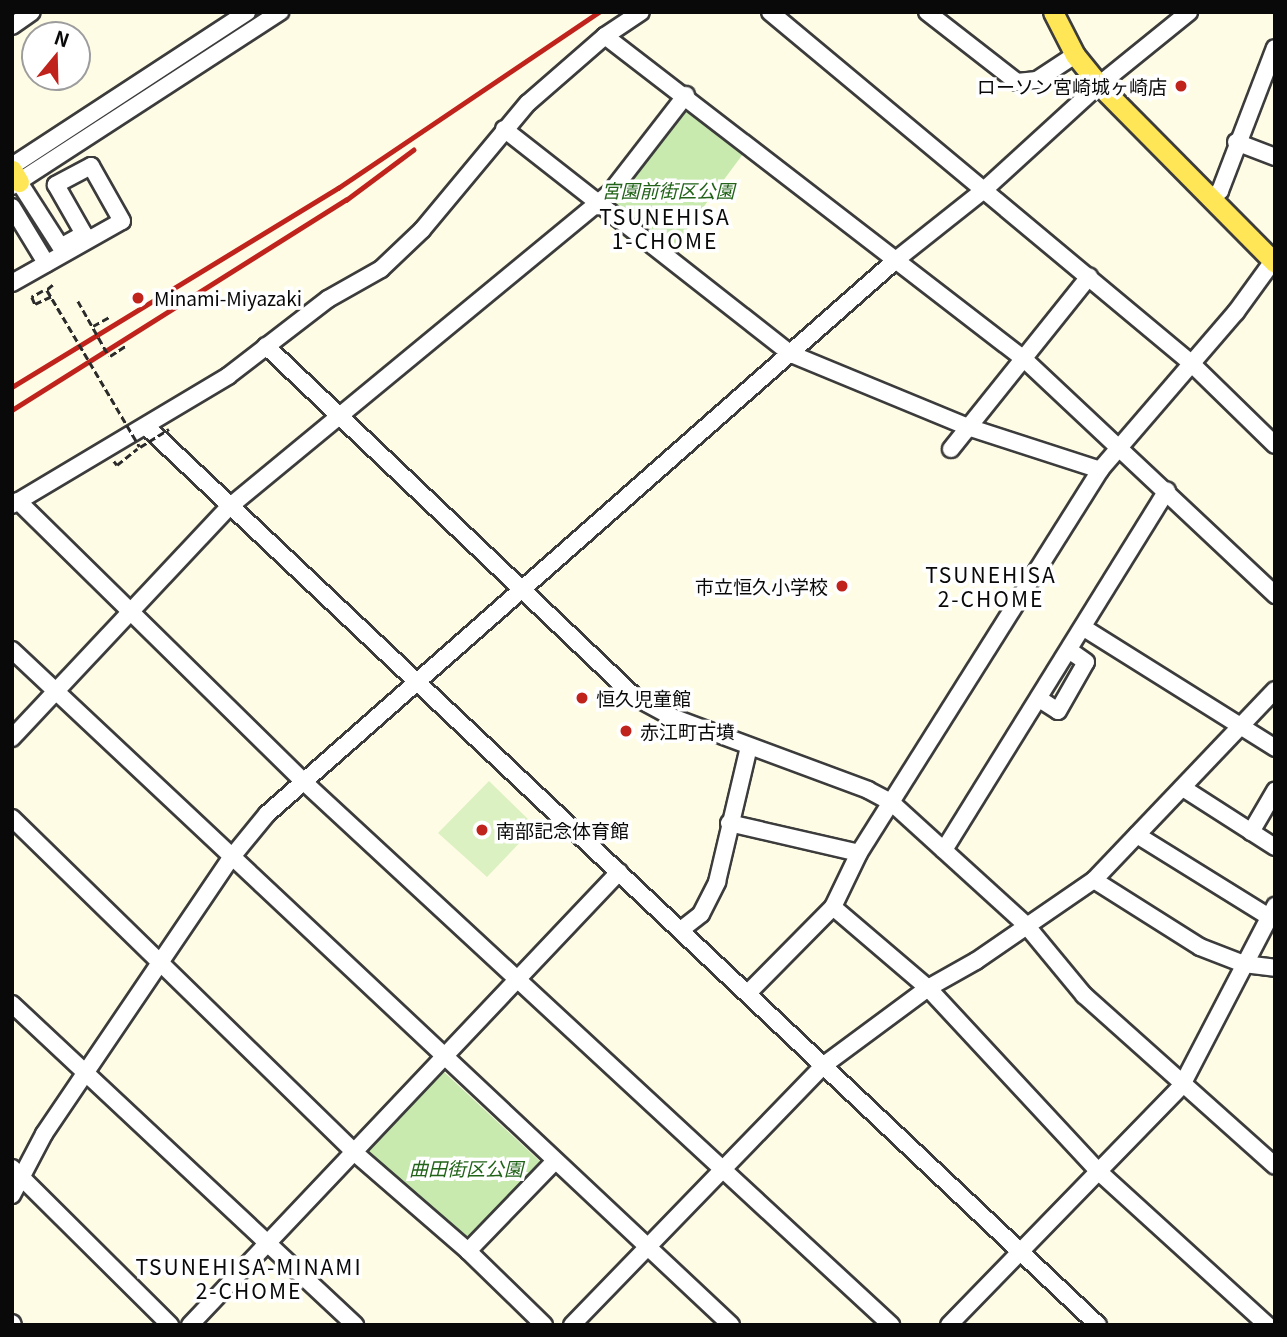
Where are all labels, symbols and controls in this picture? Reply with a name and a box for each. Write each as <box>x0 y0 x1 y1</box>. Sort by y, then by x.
north arrow <box>21 21 91 91</box>
text: N <box>51 22 73 53</box>
place label: ローソン宮崎城ヶ崎店 <box>977 75 1167 97</box>
marker: ローソン宮崎城ヶ崎店 <box>1173 78 1189 94</box>
park label: 宮園前街区公園 <box>602 179 734 201</box>
district label: TSUNEHISA 1-CHOME <box>600 203 730 253</box>
place label: Minami-Miyazaki <box>154 287 302 309</box>
marker: Minami-Miyazaki <box>128 288 148 308</box>
district label: TSUNEHISA 2-CHOME <box>926 561 1056 611</box>
place label: 市立恒久小学校 <box>695 575 828 597</box>
marker: 市立恒久小学校 <box>834 578 850 594</box>
place label: 恒久児童館 <box>596 687 691 709</box>
marker: 恒久児童館 <box>574 690 590 706</box>
place label: 赤江町古墳 <box>640 720 735 742</box>
marker: 赤江町古墳 <box>618 723 634 739</box>
place label: 南部記念体育館 <box>496 819 629 841</box>
marker: 南部記念体育館 <box>474 822 490 838</box>
park label: 曲田街区公園 <box>409 1157 523 1179</box>
district label: TSUNEHISA-MINAMI 2-CHOME <box>137 1253 361 1303</box>

